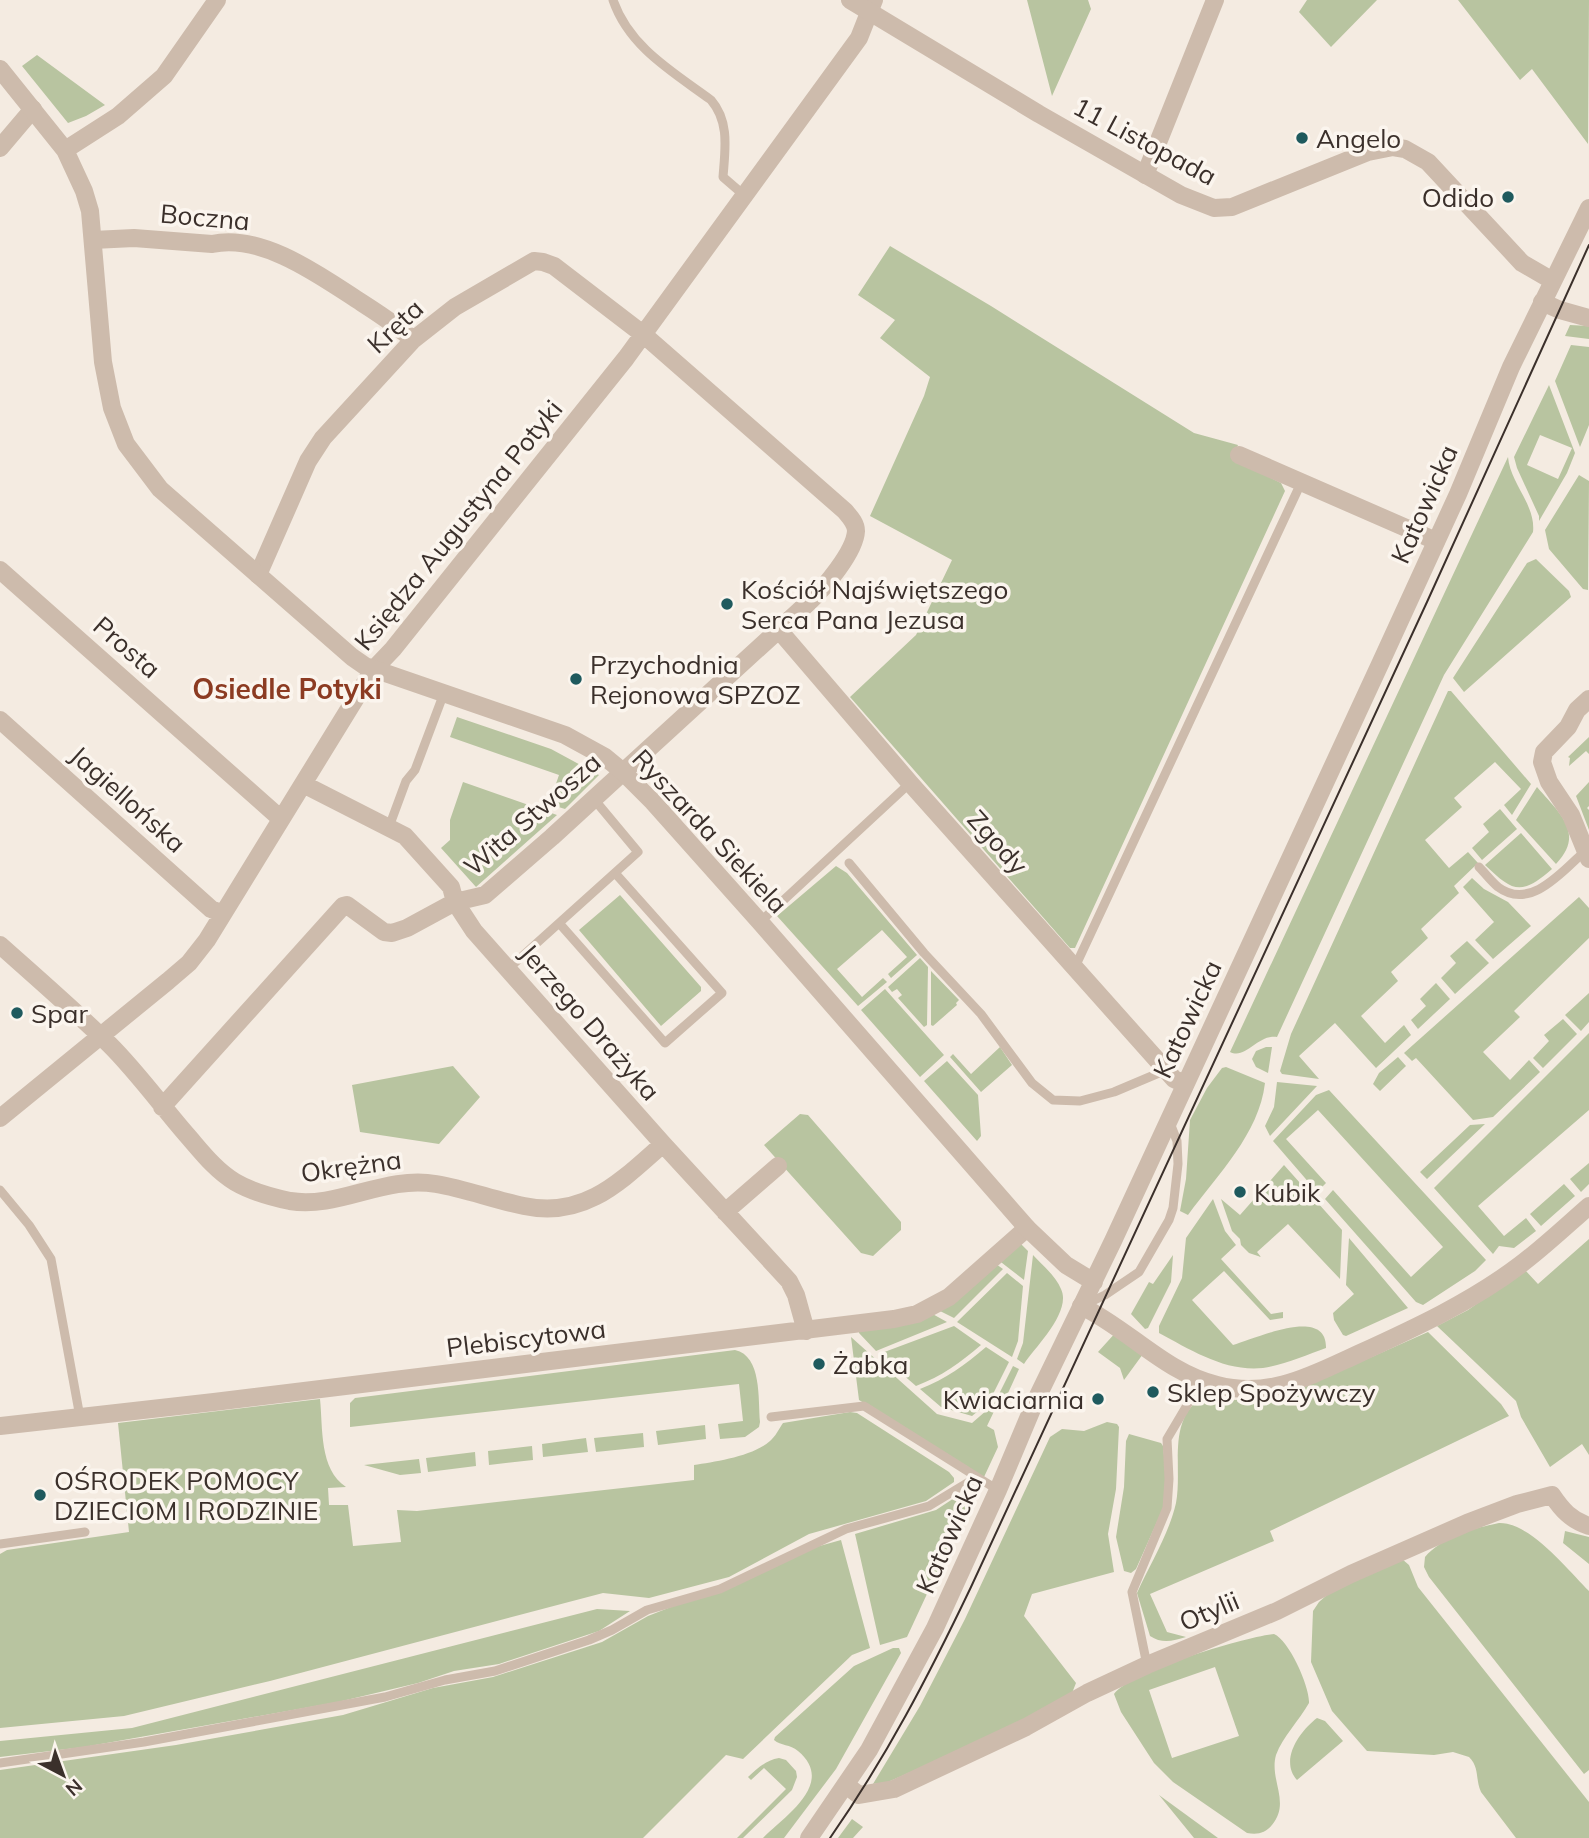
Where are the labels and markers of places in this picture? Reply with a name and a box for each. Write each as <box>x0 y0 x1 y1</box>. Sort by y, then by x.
place label: Angelo <box>1316 122 1401 155</box>
marker: Angelo <box>1294 130 1310 146</box>
place label: Odido <box>1422 181 1494 214</box>
marker: Odido <box>1500 189 1516 205</box>
place label: Kościół Najświętszego Serca Pana Jezusa <box>741 573 1008 636</box>
marker: Kościół Najświętszego Serca Pana Jezusa <box>719 596 735 612</box>
place label: Przychodnia Rejonowa SPZOZ <box>590 648 800 711</box>
marker: Przychodnia Rejonowa SPZOZ <box>568 671 584 687</box>
place label: Spar <box>31 997 88 1030</box>
marker: Spar <box>9 1005 25 1021</box>
place label: Kubik <box>1254 1176 1321 1209</box>
marker: Kubik <box>1232 1184 1248 1200</box>
place label: Żabka <box>833 1348 908 1381</box>
marker: Żabka <box>811 1356 827 1372</box>
place label: Sklep Spożywczy <box>1167 1376 1376 1409</box>
place label: Kwiaciarnia <box>943 1383 1084 1416</box>
marker: Sklep Spożywczy <box>1145 1384 1161 1400</box>
marker: Kwiaciarnia <box>1090 1391 1106 1407</box>
place label: OŚRODEK POMOCY DZIECIOM I RODZINIE <box>54 1464 318 1527</box>
marker: OŚRODEK POMOCY DZIECIOM I RODZINIE <box>32 1487 48 1503</box>

